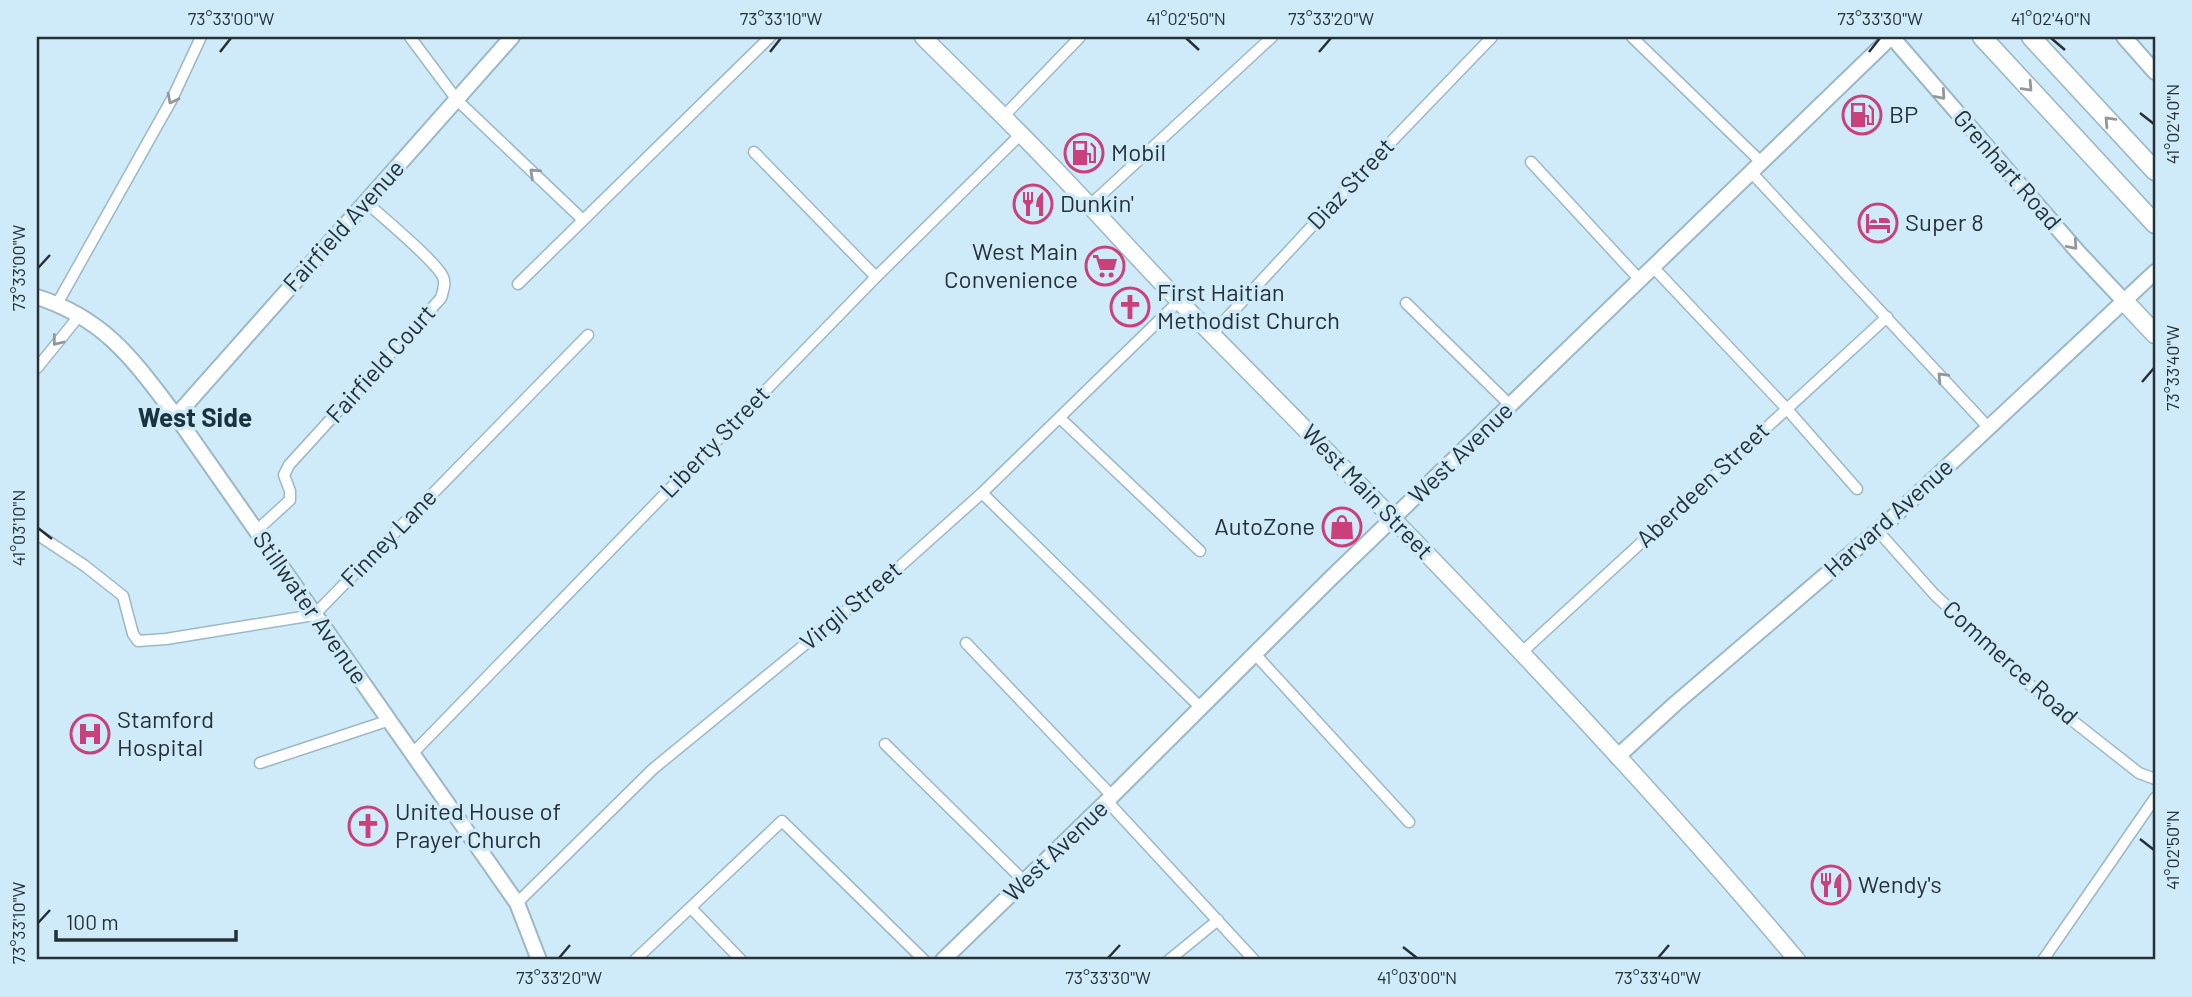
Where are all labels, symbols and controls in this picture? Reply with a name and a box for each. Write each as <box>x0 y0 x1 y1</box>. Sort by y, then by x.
text: 73°33'00"W <box>188 7 274 29</box>
text: 73°33'10"W <box>740 7 822 29</box>
text: 41°02'50"N <box>1146 7 1226 29</box>
text: 73°33'20"W <box>1288 7 1374 29</box>
text: 73°33'30"W <box>1837 7 1923 29</box>
text: 41°02'40"N <box>2011 7 2091 29</box>
one-way arrow <box>2020 79 2033 92</box>
text: 41°02'40"N <box>2161 84 2183 164</box>
one-way arrow <box>1933 87 1945 100</box>
one-way arrow <box>166 91 180 104</box>
fuel station icon: BP <box>1841 94 1883 136</box>
place label: BP <box>1889 99 1918 128</box>
street label: Grenhart Road <box>1948 103 2068 235</box>
one-way arrow <box>2105 116 2117 129</box>
street label: Diaz Street <box>1300 131 1399 235</box>
fuel station icon: Mobil <box>1063 132 1105 174</box>
place label: Mobil <box>1111 137 1166 166</box>
street label: Fairfield Avenue <box>276 153 410 297</box>
one-way arrow <box>529 168 542 181</box>
restaurant icon: Dunkin' <box>1012 183 1054 225</box>
place label: Dunkin' <box>1060 188 1134 217</box>
hotel icon: Super 8 <box>1857 202 1899 244</box>
place label: Super 8 <box>1905 207 1984 236</box>
text: 73°33'00"W <box>7 225 29 311</box>
place label: West Main Convenience <box>944 236 1078 293</box>
one-way arrow <box>2065 237 2077 250</box>
supermarket icon: West Main Convenience <box>1084 245 1126 287</box>
place label: First Haitian Methodist Church <box>1157 277 1340 334</box>
church icon: First Haitian Methodist Church <box>1109 286 1151 328</box>
street label: Fairfield Court <box>319 298 441 428</box>
text: 73°33'40"W <box>2161 325 2183 411</box>
one-way arrow <box>53 334 66 346</box>
one-way arrow <box>1938 372 1950 385</box>
street label: Liberty Street <box>653 379 775 503</box>
street label: West Avenue <box>1402 395 1518 509</box>
district label: West Side <box>138 401 252 432</box>
street label: Aberdeen Street <box>1630 415 1774 553</box>
street label: West Main Street <box>1296 417 1440 564</box>
street label: Harvard Avenue <box>1818 451 1958 582</box>
street label: Finney Lane <box>334 482 442 592</box>
text: 41°03'10"N <box>7 490 29 566</box>
shop icon: AutoZone <box>1321 506 1363 548</box>
place label: AutoZone <box>1214 511 1315 540</box>
street label: Stillwater Avenue <box>248 525 375 689</box>
street label: Virgil Street <box>793 554 907 656</box>
street label: Commerce Road <box>1938 594 2084 730</box>
place label: Stamford Hospital <box>117 704 214 761</box>
hospital icon: Stamford Hospital <box>69 713 111 755</box>
street label: West Avenue <box>997 793 1113 907</box>
place label: United House of Prayer Church <box>395 796 561 853</box>
church icon: United House of Prayer Church <box>347 805 389 847</box>
text: 41°02'50"N <box>2161 810 2183 890</box>
restaurant icon: Wendy's <box>1810 864 1852 906</box>
place label: Wendy's <box>1858 869 1942 898</box>
text: 73°33'10"W <box>7 882 29 964</box>
scale bar <box>56 899 236 943</box>
text: 100 m <box>66 909 119 934</box>
text: 73°33'20"W <box>516 966 602 988</box>
text: 73°33'30"W <box>1065 966 1151 988</box>
text: 41°03'00"N <box>1377 966 1457 988</box>
text: 73°33'40"W <box>1615 966 1701 988</box>

